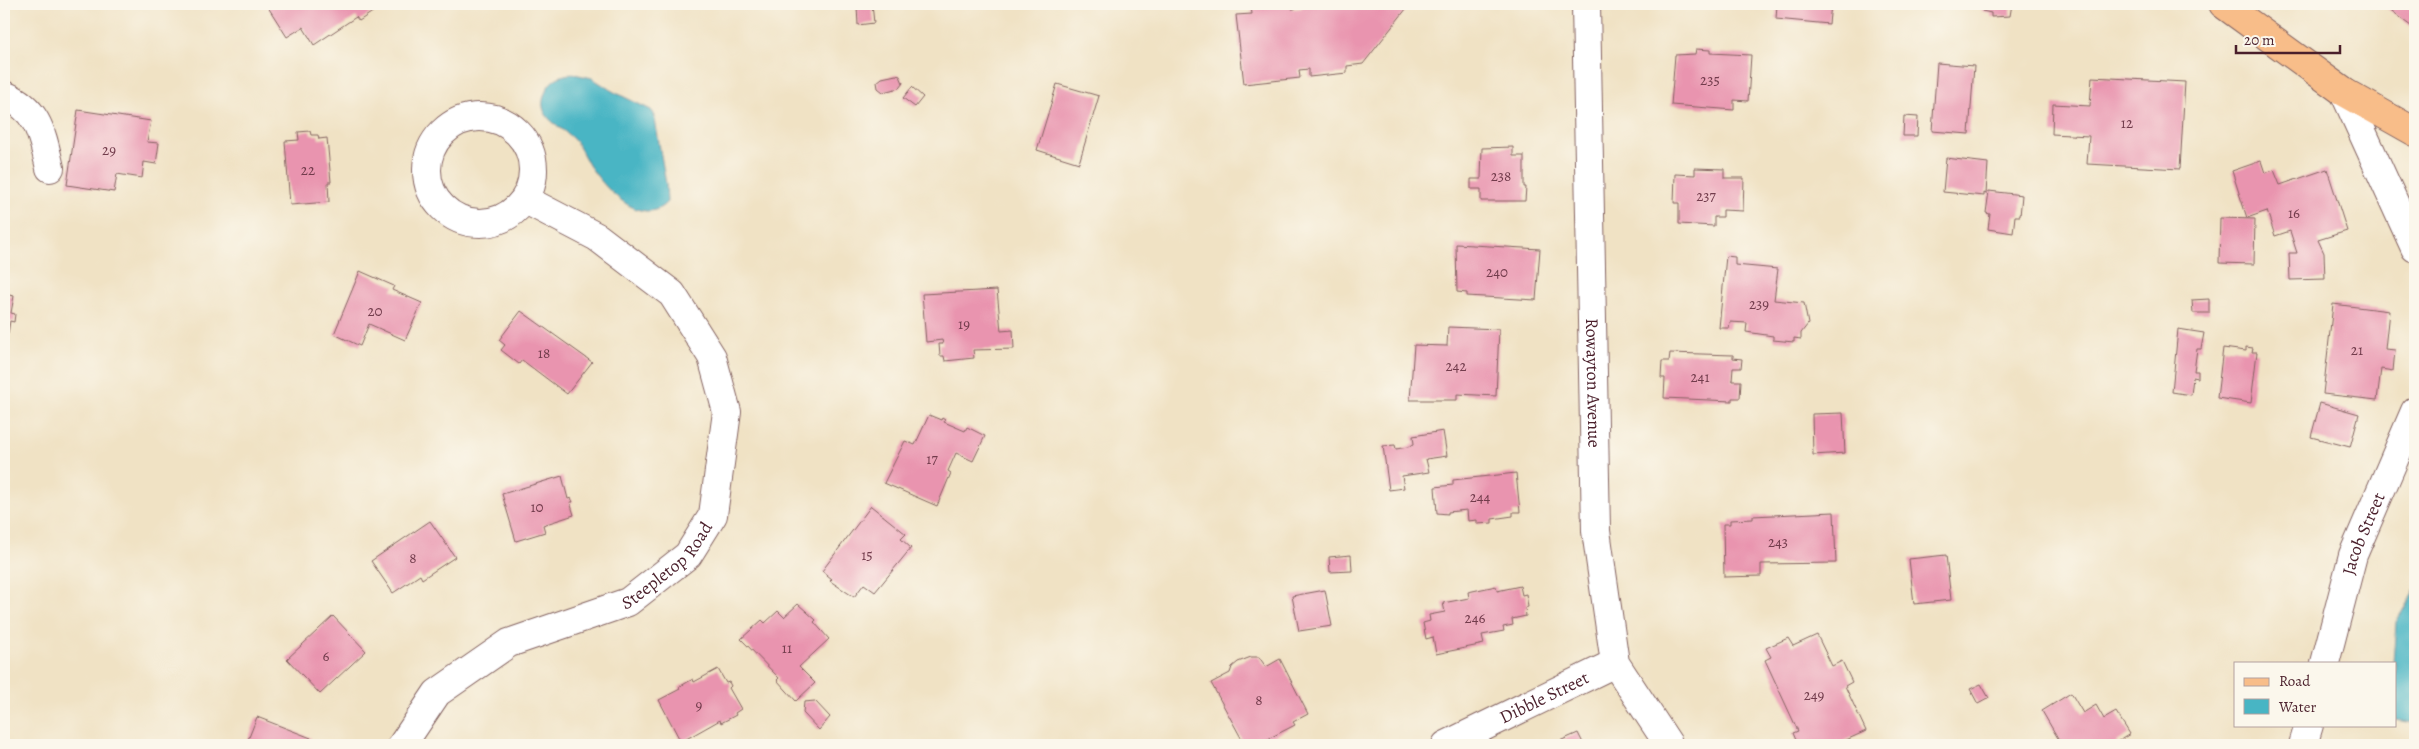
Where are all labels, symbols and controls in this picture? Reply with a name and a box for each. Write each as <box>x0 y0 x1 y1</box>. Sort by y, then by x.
scale bar <box>2236 22 2340 54</box>
text: 20 m <box>2244 30 2275 50</box>
house number: 235 <box>1700 70 1720 90</box>
house number: 12 <box>2121 113 2133 133</box>
house number: 29 <box>102 140 116 160</box>
house number: 22 <box>301 160 315 180</box>
house number: 238 <box>1491 166 1511 186</box>
house number: 237 <box>1696 186 1717 206</box>
house number: 16 <box>2288 203 2300 223</box>
house number: 240 <box>1486 262 1508 282</box>
house number: 239 <box>1749 294 1769 314</box>
house number: 20 <box>367 301 383 321</box>
house number: 19 <box>958 314 970 334</box>
street label: Rowayton Avenue <box>1580 318 1606 448</box>
house number: 21 <box>2351 340 2363 360</box>
house number: 18 <box>538 343 550 363</box>
house number: 242 <box>1445 356 1467 376</box>
house number: 241 <box>1690 367 1710 387</box>
house number: 17 <box>926 449 938 469</box>
house number: 244 <box>1470 487 1491 507</box>
street label: Jacob Street <box>2336 489 2391 578</box>
house number: 10 <box>530 497 544 517</box>
street label: Steepletop Road <box>619 517 718 615</box>
house number: 243 <box>1768 532 1788 552</box>
house number: 15 <box>861 545 873 565</box>
house number: 8 <box>409 548 417 568</box>
house number: 246 <box>1465 608 1485 628</box>
house number: 11 <box>782 638 792 658</box>
house number: 6 <box>323 646 330 666</box>
legend <box>2234 662 2396 726</box>
street label: Dibble Street <box>1495 666 1593 729</box>
text: Road <box>2279 671 2311 691</box>
house number: 249 <box>1804 685 1825 705</box>
house number: 8 <box>1255 690 1263 710</box>
house number: 9 <box>696 695 703 715</box>
text: Water <box>2278 697 2316 717</box>

